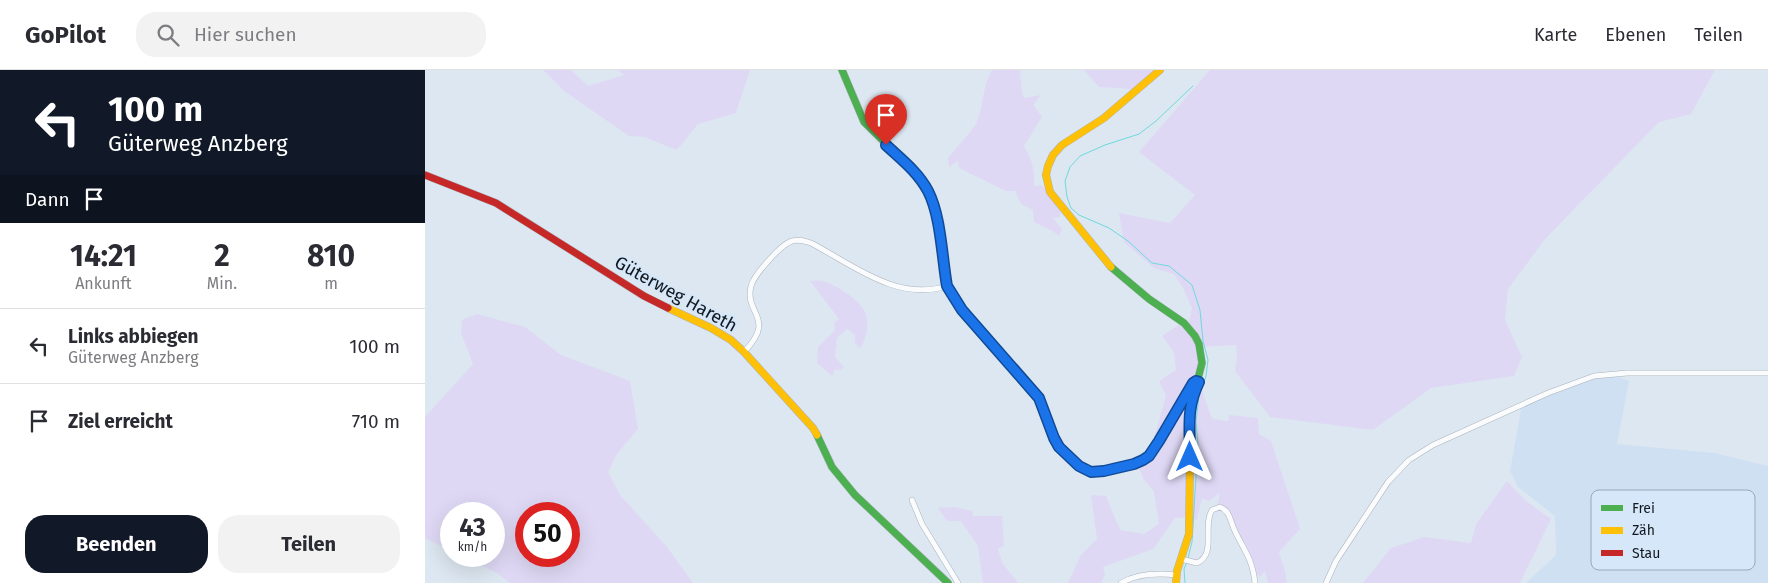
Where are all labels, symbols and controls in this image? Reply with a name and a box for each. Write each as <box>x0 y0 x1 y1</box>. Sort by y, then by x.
search box <box>136 12 486 57</box>
text: GoPilot <box>25 21 106 49</box>
icon: search <box>154 21 182 49</box>
text: Hier suchen <box>194 23 297 46</box>
text: Karte <box>1534 24 1577 46</box>
text: Ebenen <box>1605 24 1666 46</box>
text: Teilen <box>1694 24 1743 46</box>
text: 100 m <box>108 88 203 130</box>
icon: left <box>25 90 90 155</box>
pin <box>865 94 907 145</box>
icon: arrive <box>872 101 900 129</box>
text: Güterweg Anzberg <box>108 130 288 157</box>
icon: arrive <box>80 185 108 213</box>
text: Dann <box>25 188 70 211</box>
text: 14:21 <box>70 238 137 274</box>
text: 2 <box>214 238 230 274</box>
text: 810 <box>307 238 355 274</box>
street label: Güterweg Hareth <box>611 251 741 337</box>
text: Ankunft <box>75 274 132 293</box>
text: Min. <box>207 274 237 293</box>
text: m <box>324 274 338 293</box>
text: Links abbiegen <box>68 325 199 348</box>
icon: left <box>25 332 53 360</box>
text: 100 m <box>349 335 400 358</box>
text: Güterweg Anzberg <box>68 348 199 367</box>
icon: arrive <box>25 407 53 435</box>
text: Ziel erreicht <box>68 410 173 433</box>
text: 710 m <box>352 410 400 433</box>
position arrow <box>1163 430 1215 482</box>
legend <box>1591 490 1755 570</box>
text: Frei <box>1632 500 1655 517</box>
speed limit sign: 50 <box>515 502 580 567</box>
text: 43 <box>459 513 486 543</box>
button: Beenden <box>25 515 208 573</box>
button: Teilen <box>218 515 400 573</box>
text: Zäh <box>1632 522 1655 539</box>
text: km/h <box>458 540 487 554</box>
text: Stau <box>1632 545 1660 562</box>

